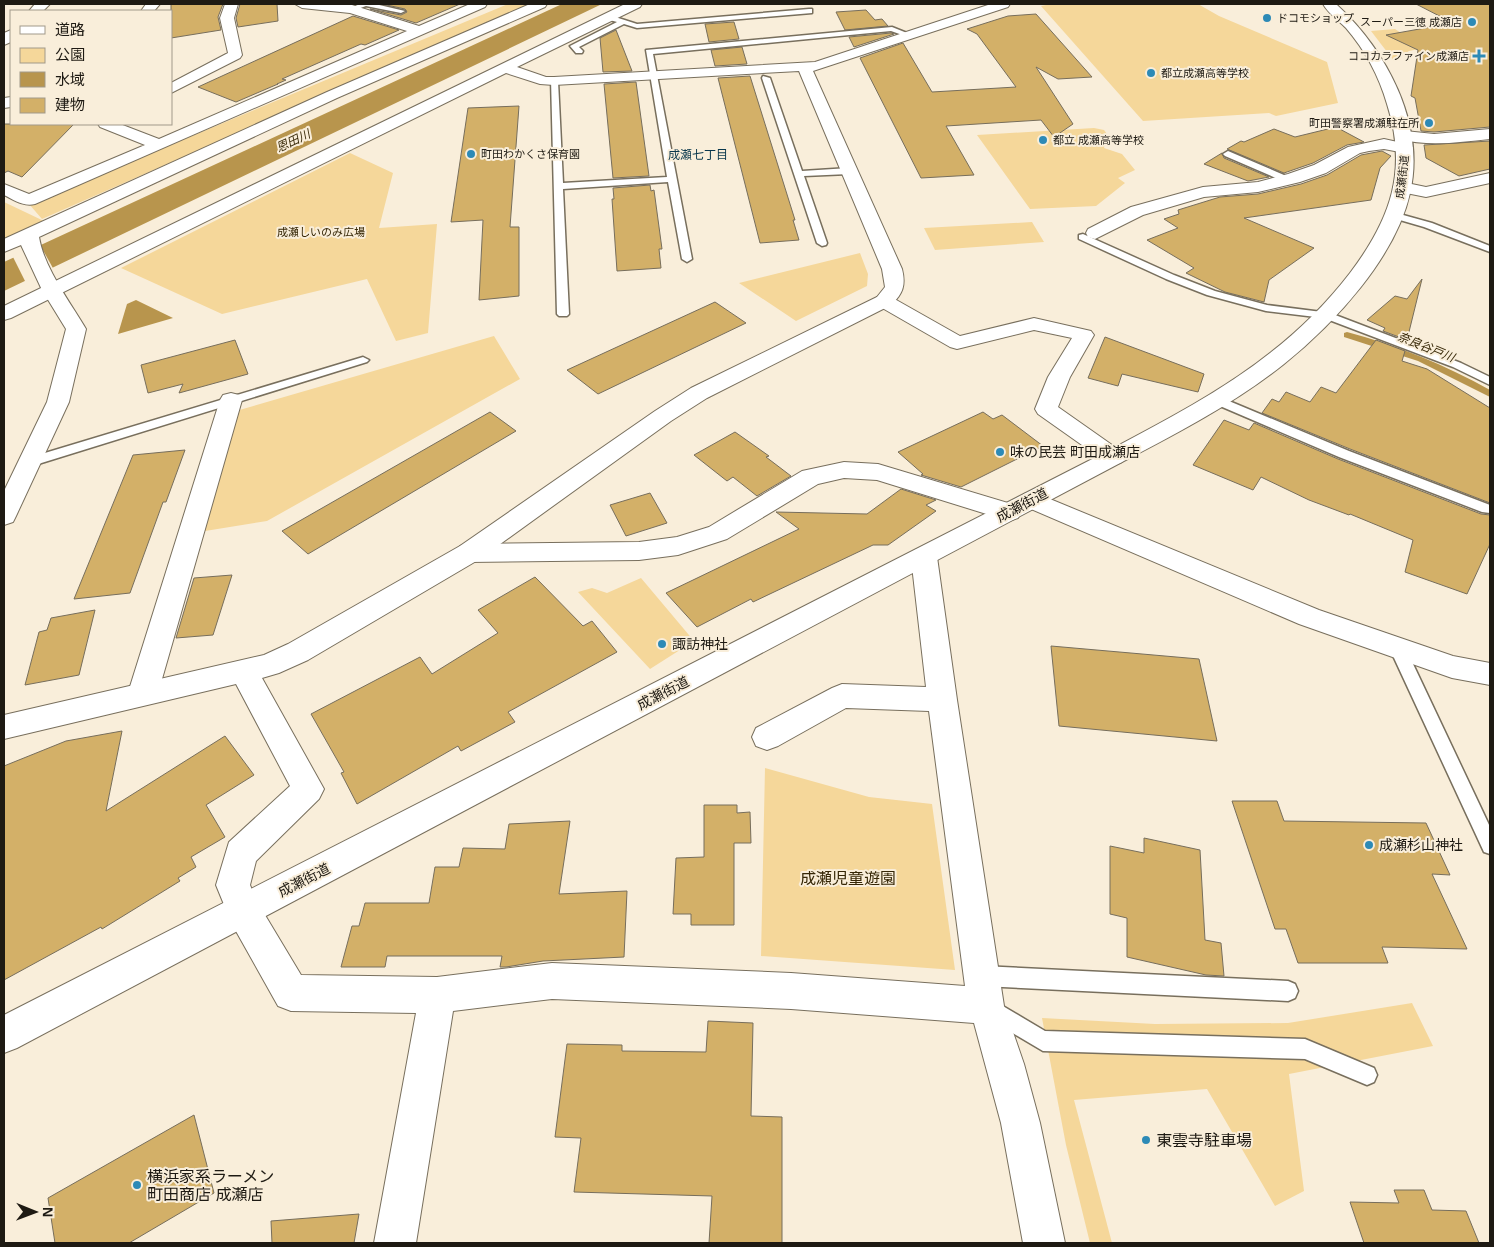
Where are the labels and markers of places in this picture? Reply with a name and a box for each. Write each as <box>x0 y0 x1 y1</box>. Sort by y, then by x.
marker: ドコモショップ <box>1261 12 1273 24</box>
place label: ドコモショップ <box>1277 12 1354 24</box>
place label: スーパー三徳 成瀬店 <box>1360 16 1462 28</box>
marker: スーパー三徳 成瀬店 <box>1466 16 1478 28</box>
place label: ココカラファイン成瀬店 <box>1348 50 1469 62</box>
marker: ココカラファイン成瀬店 <box>1473 50 1485 62</box>
marker: 都立成瀬高等学校 <box>1145 67 1157 79</box>
place label: 都立成瀬高等学校 <box>1161 67 1249 79</box>
place label: 町田警察署成瀬駐在所 <box>1309 117 1420 129</box>
marker: 町田警察署成瀬駐在所 <box>1423 117 1435 129</box>
marker: 都立 成瀬高等学校 <box>1037 134 1049 146</box>
place label: 都立 成瀬高等学校 <box>1053 134 1144 146</box>
marker: 町田わかくさ保育園 <box>465 148 477 160</box>
place label: 町田わかくさ保育園 <box>481 148 580 160</box>
place label: 味の民芸 町田成瀬店 <box>1010 444 1140 460</box>
marker: 味の民芸 町田成瀬店 <box>994 446 1006 458</box>
place label: 諏訪神社 <box>672 636 728 652</box>
marker: 諏訪神社 <box>656 638 668 650</box>
place label: 成瀬杉山神社 <box>1379 837 1463 853</box>
marker: 成瀬杉山神社 <box>1363 839 1375 851</box>
place label: 東雲寺駐車場 <box>1156 1132 1252 1149</box>
marker: 東雲寺駐車場 <box>1140 1134 1152 1146</box>
place label: 横浜家系ラーメン 町田商店 成瀬店 <box>147 1168 274 1203</box>
marker: 横浜家系ラーメン 町田商店 成瀬店 <box>131 1179 143 1191</box>

